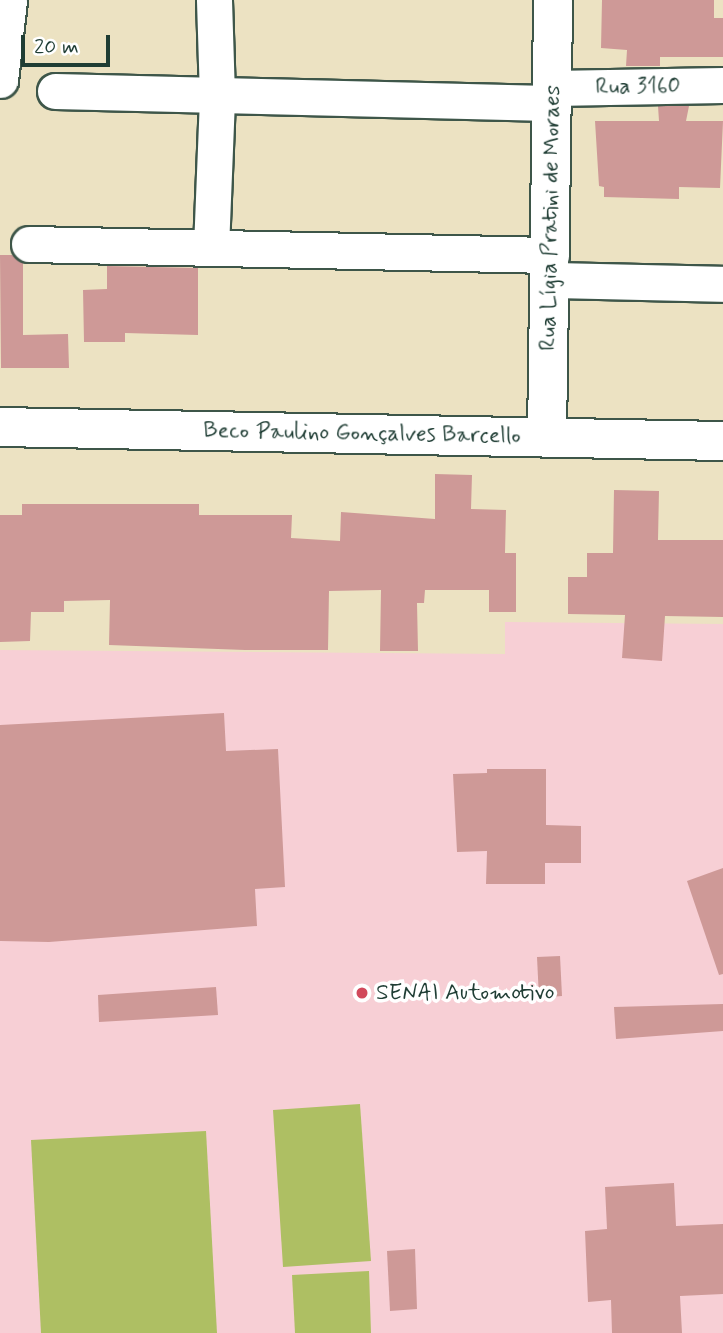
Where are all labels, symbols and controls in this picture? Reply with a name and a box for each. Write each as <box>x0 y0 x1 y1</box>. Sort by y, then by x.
scale bar <box>24 21 114 65</box>
text: 20 m <box>34 33 79 61</box>
street label: Rua 3160 <box>595 72 681 102</box>
street label: Rua Lígia Pratini de Moraes <box>535 86 567 350</box>
street label: Beco Paulino Gonçalves Barcello <box>210 418 514 450</box>
place label: SENAI Automotivo <box>376 979 555 1007</box>
marker: SENAI Automotivo <box>354 985 370 1001</box>

